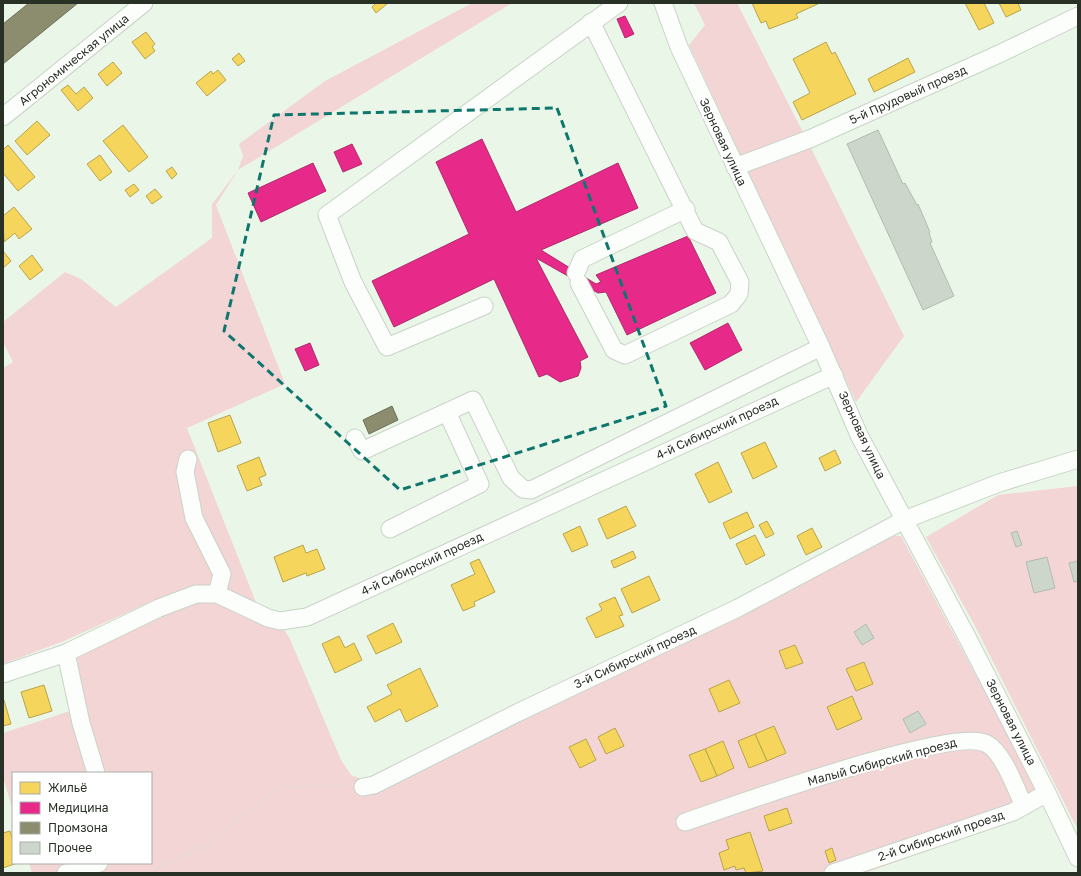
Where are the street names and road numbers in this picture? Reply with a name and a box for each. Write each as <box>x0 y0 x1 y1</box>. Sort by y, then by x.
street label: Агрономическая улица <box>16 11 132 109</box>
street label: 5-й Прудовый проезд <box>847 62 969 127</box>
street label: Зерновая улица <box>697 96 750 188</box>
street label: Зерновая улица <box>836 389 889 481</box>
street label: 4-й Сибирский проезд <box>653 393 780 462</box>
street label: 4-й Сибирский проезд <box>358 529 485 598</box>
street label: 3-й Сибирский проезд <box>572 622 698 691</box>
street label: Зерновая улица <box>983 676 1040 768</box>
street label: Малый Сибирский проезд <box>806 734 958 789</box>
street label: 2-й Сибирский проезд <box>876 807 1006 864</box>

